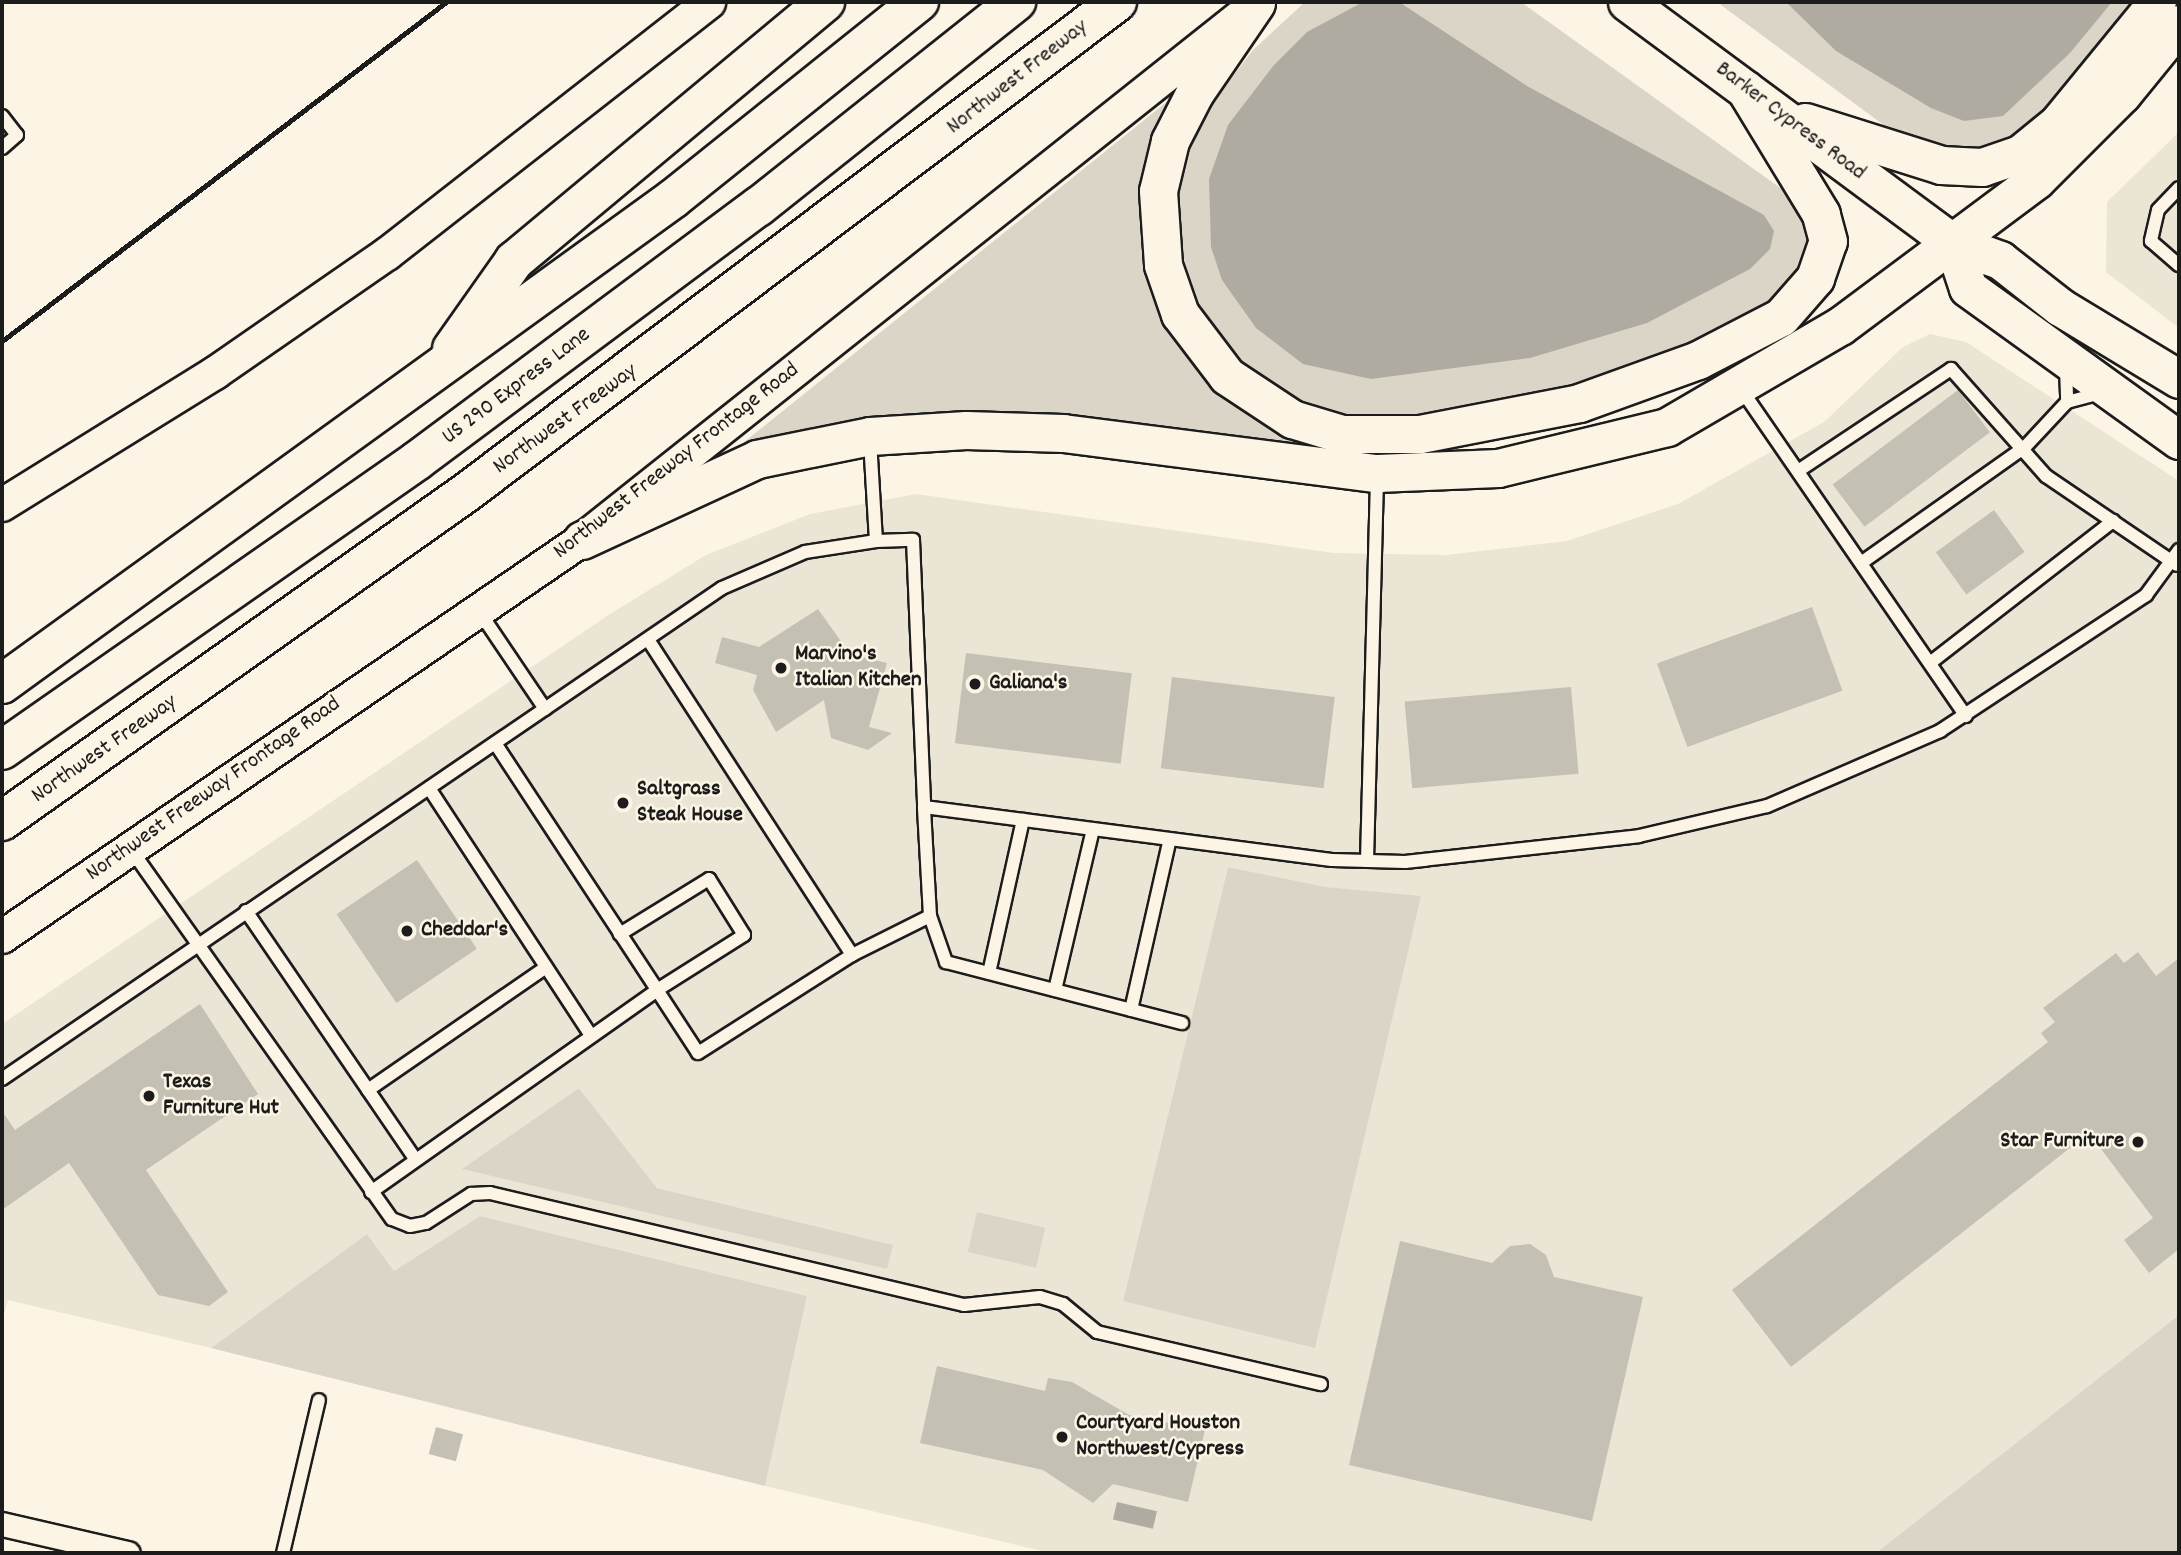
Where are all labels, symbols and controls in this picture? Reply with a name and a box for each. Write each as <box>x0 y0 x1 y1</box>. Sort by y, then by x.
street label: Northwest Freeway <box>942 14 1094 142</box>
street label: Barker Cypress Road <box>1709 56 1871 188</box>
street label: US 290 Express Lane <box>437 322 597 452</box>
street label: Northwest Freeway <box>489 358 643 482</box>
street label: Northwest Freeway Frontage Road <box>549 358 805 566</box>
place label: Marvino's Italian Kitchen <box>795 641 922 695</box>
marker: Marvino's Italian Kitchen <box>773 660 789 676</box>
place label: Galiana's <box>989 670 1067 698</box>
marker: Galiana's <box>967 676 983 692</box>
street label: Northwest Freeway <box>27 690 183 810</box>
street label: Northwest Freeway Frontage Road <box>82 691 346 889</box>
place label: Saltgrass Steak House <box>637 776 743 830</box>
marker: Saltgrass Steak House <box>615 795 631 811</box>
place label: Cheddar's <box>421 917 508 945</box>
marker: Cheddar's <box>399 923 415 939</box>
place label: Texas Furniture Hut <box>163 1069 279 1123</box>
marker: Texas Furniture Hut <box>141 1088 157 1104</box>
place label: Star Furniture <box>2000 1128 2124 1156</box>
marker: Star Furniture <box>2130 1134 2146 1150</box>
place label: Courtyard Houston Northwest/Cypress <box>1076 1410 1244 1464</box>
marker: Courtyard Houston Northwest/Cypress <box>1054 1429 1070 1445</box>

